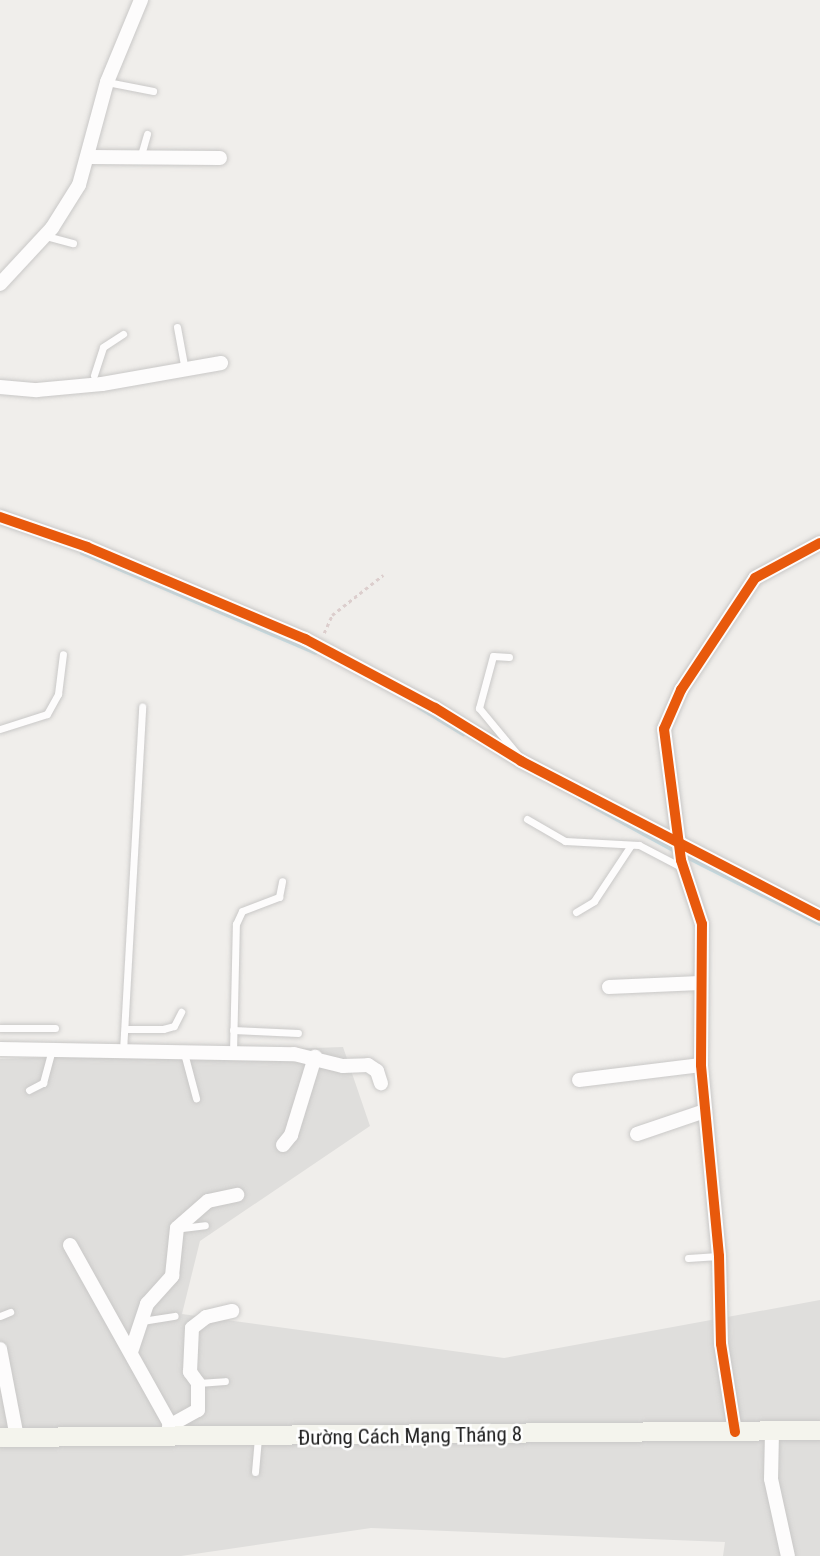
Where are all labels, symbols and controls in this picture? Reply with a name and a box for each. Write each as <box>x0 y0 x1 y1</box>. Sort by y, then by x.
street label: Đường Cách Mạng Tháng 8 <box>298 1421 522 1451</box>

